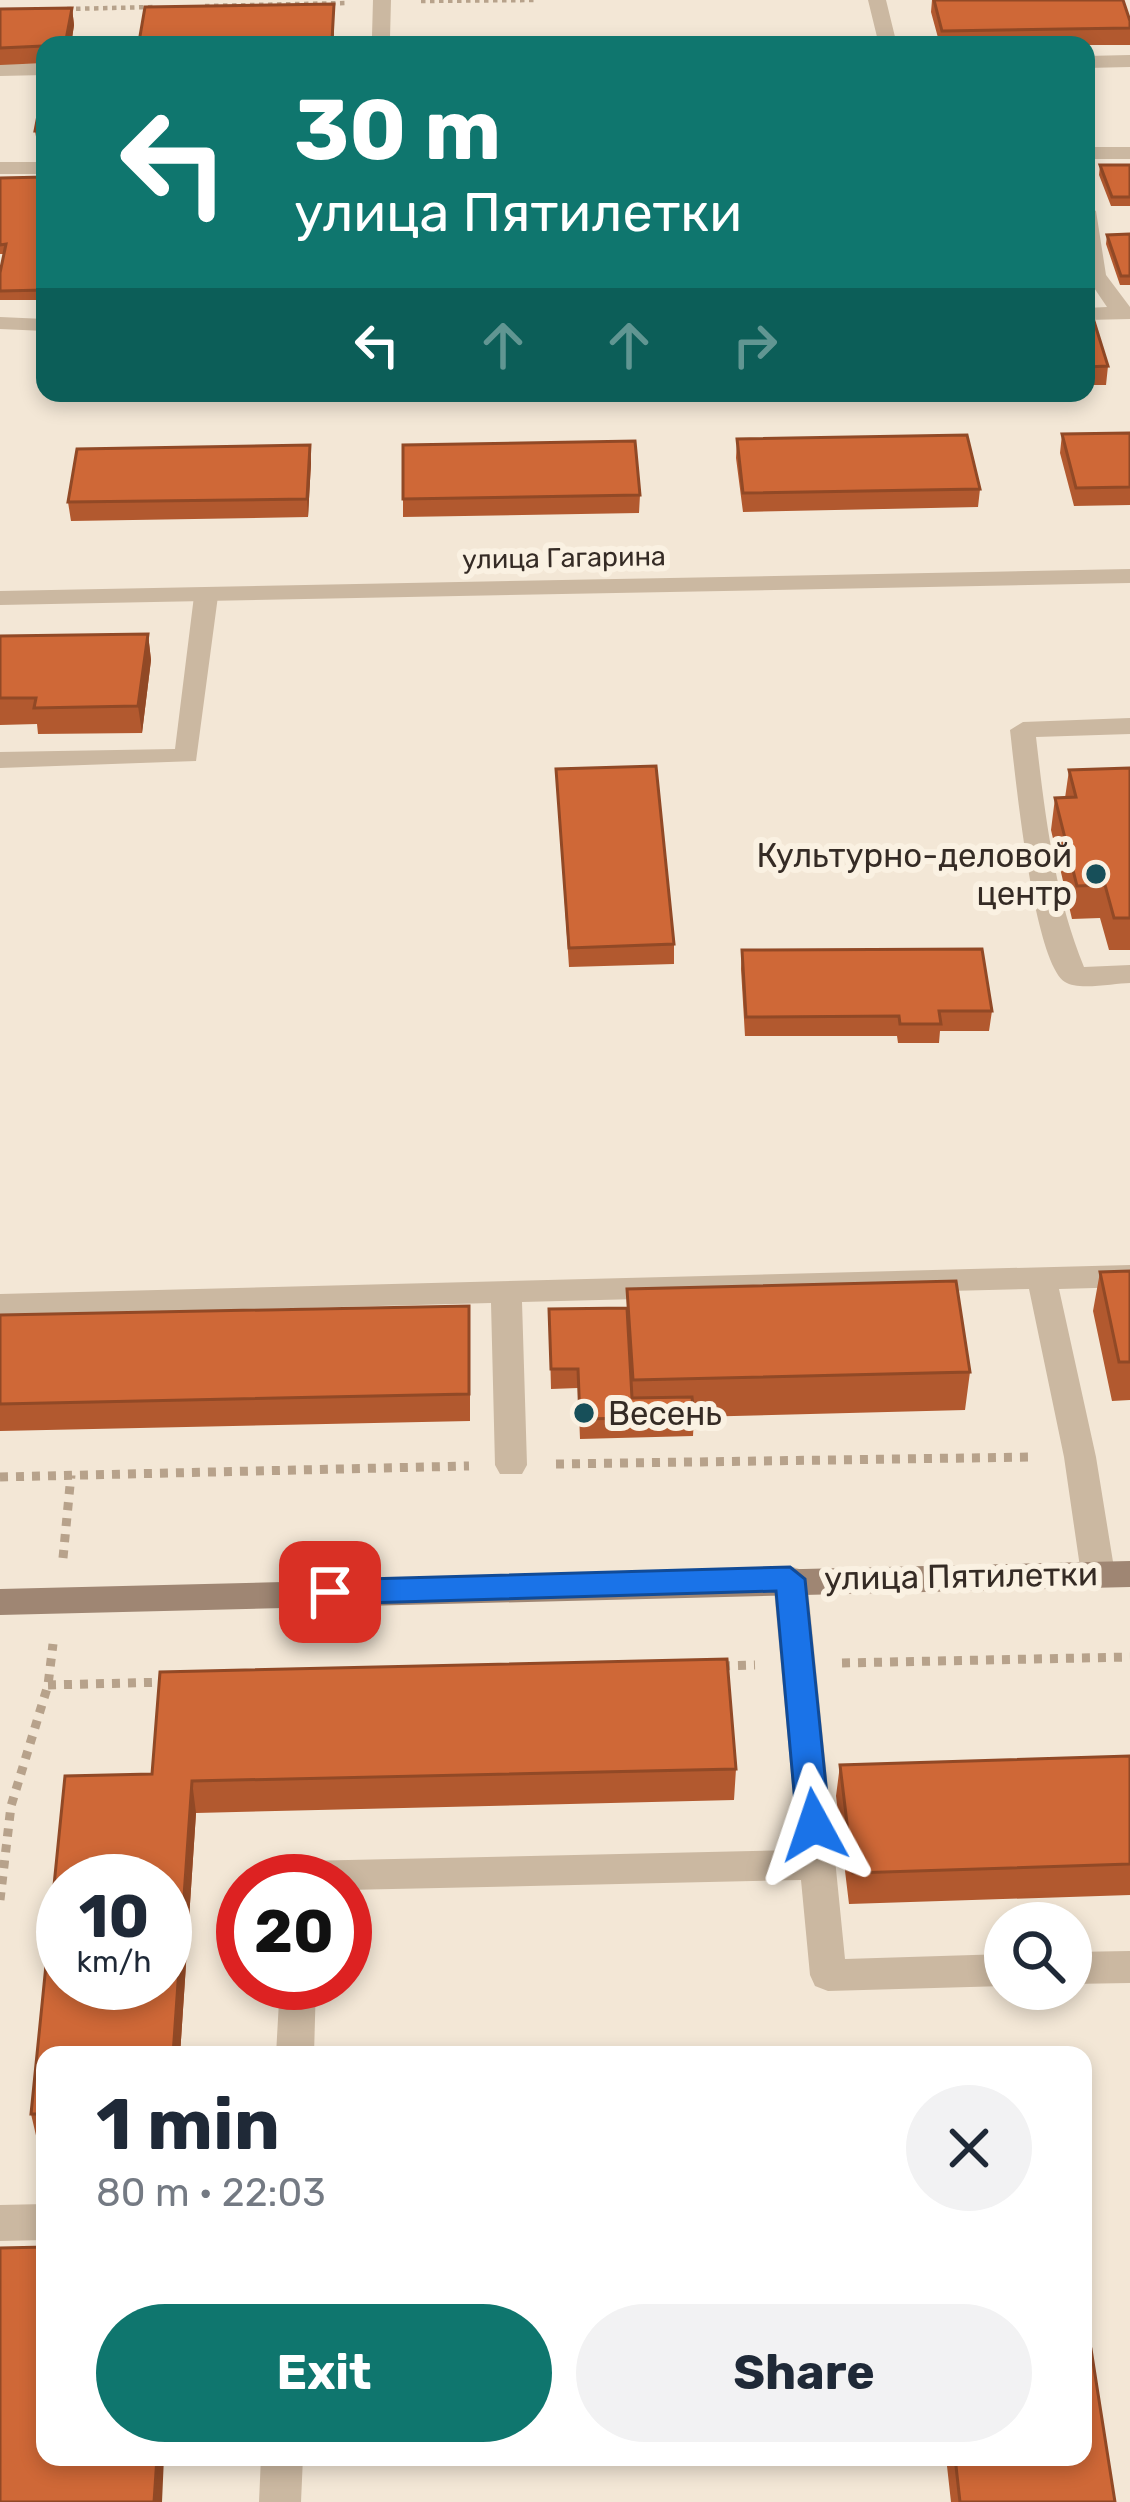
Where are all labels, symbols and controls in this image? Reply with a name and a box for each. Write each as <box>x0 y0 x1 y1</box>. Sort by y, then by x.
text: 30 m <box>294 80 501 180</box>
icon: left <box>96 84 252 240</box>
text: улица Пятилетки <box>294 181 742 245</box>
icon: left <box>344 312 410 378</box>
icon: ahead <box>470 312 536 378</box>
icon: ahead <box>596 312 662 378</box>
icon: right <box>722 312 788 378</box>
street label: улица Гагарина <box>462 540 666 576</box>
place label: Культурно-деловой центр <box>756 836 1072 913</box>
marker: Культурно-деловой центр <box>1083 861 1109 887</box>
place label: Весень <box>608 1394 722 1433</box>
marker: Весень <box>571 1400 597 1426</box>
pin <box>279 1541 381 1643</box>
street label: улица Пятилетки <box>824 1554 1098 1598</box>
icon: arrive <box>297 1559 363 1625</box>
position arrow <box>751 1762 877 1888</box>
speed limit sign: 20 <box>216 1854 372 2010</box>
text: 10 <box>79 1881 149 1952</box>
map controls <box>984 1902 1092 2010</box>
button: search <box>984 1902 1092 2010</box>
text: km/h <box>77 1944 151 1980</box>
text: 1 min <box>96 2082 280 2167</box>
button: close <box>906 2085 1032 2211</box>
text: 80 m · 22:03 <box>96 2170 326 2216</box>
button: Exit <box>96 2304 552 2442</box>
button: Share <box>576 2304 1032 2442</box>

